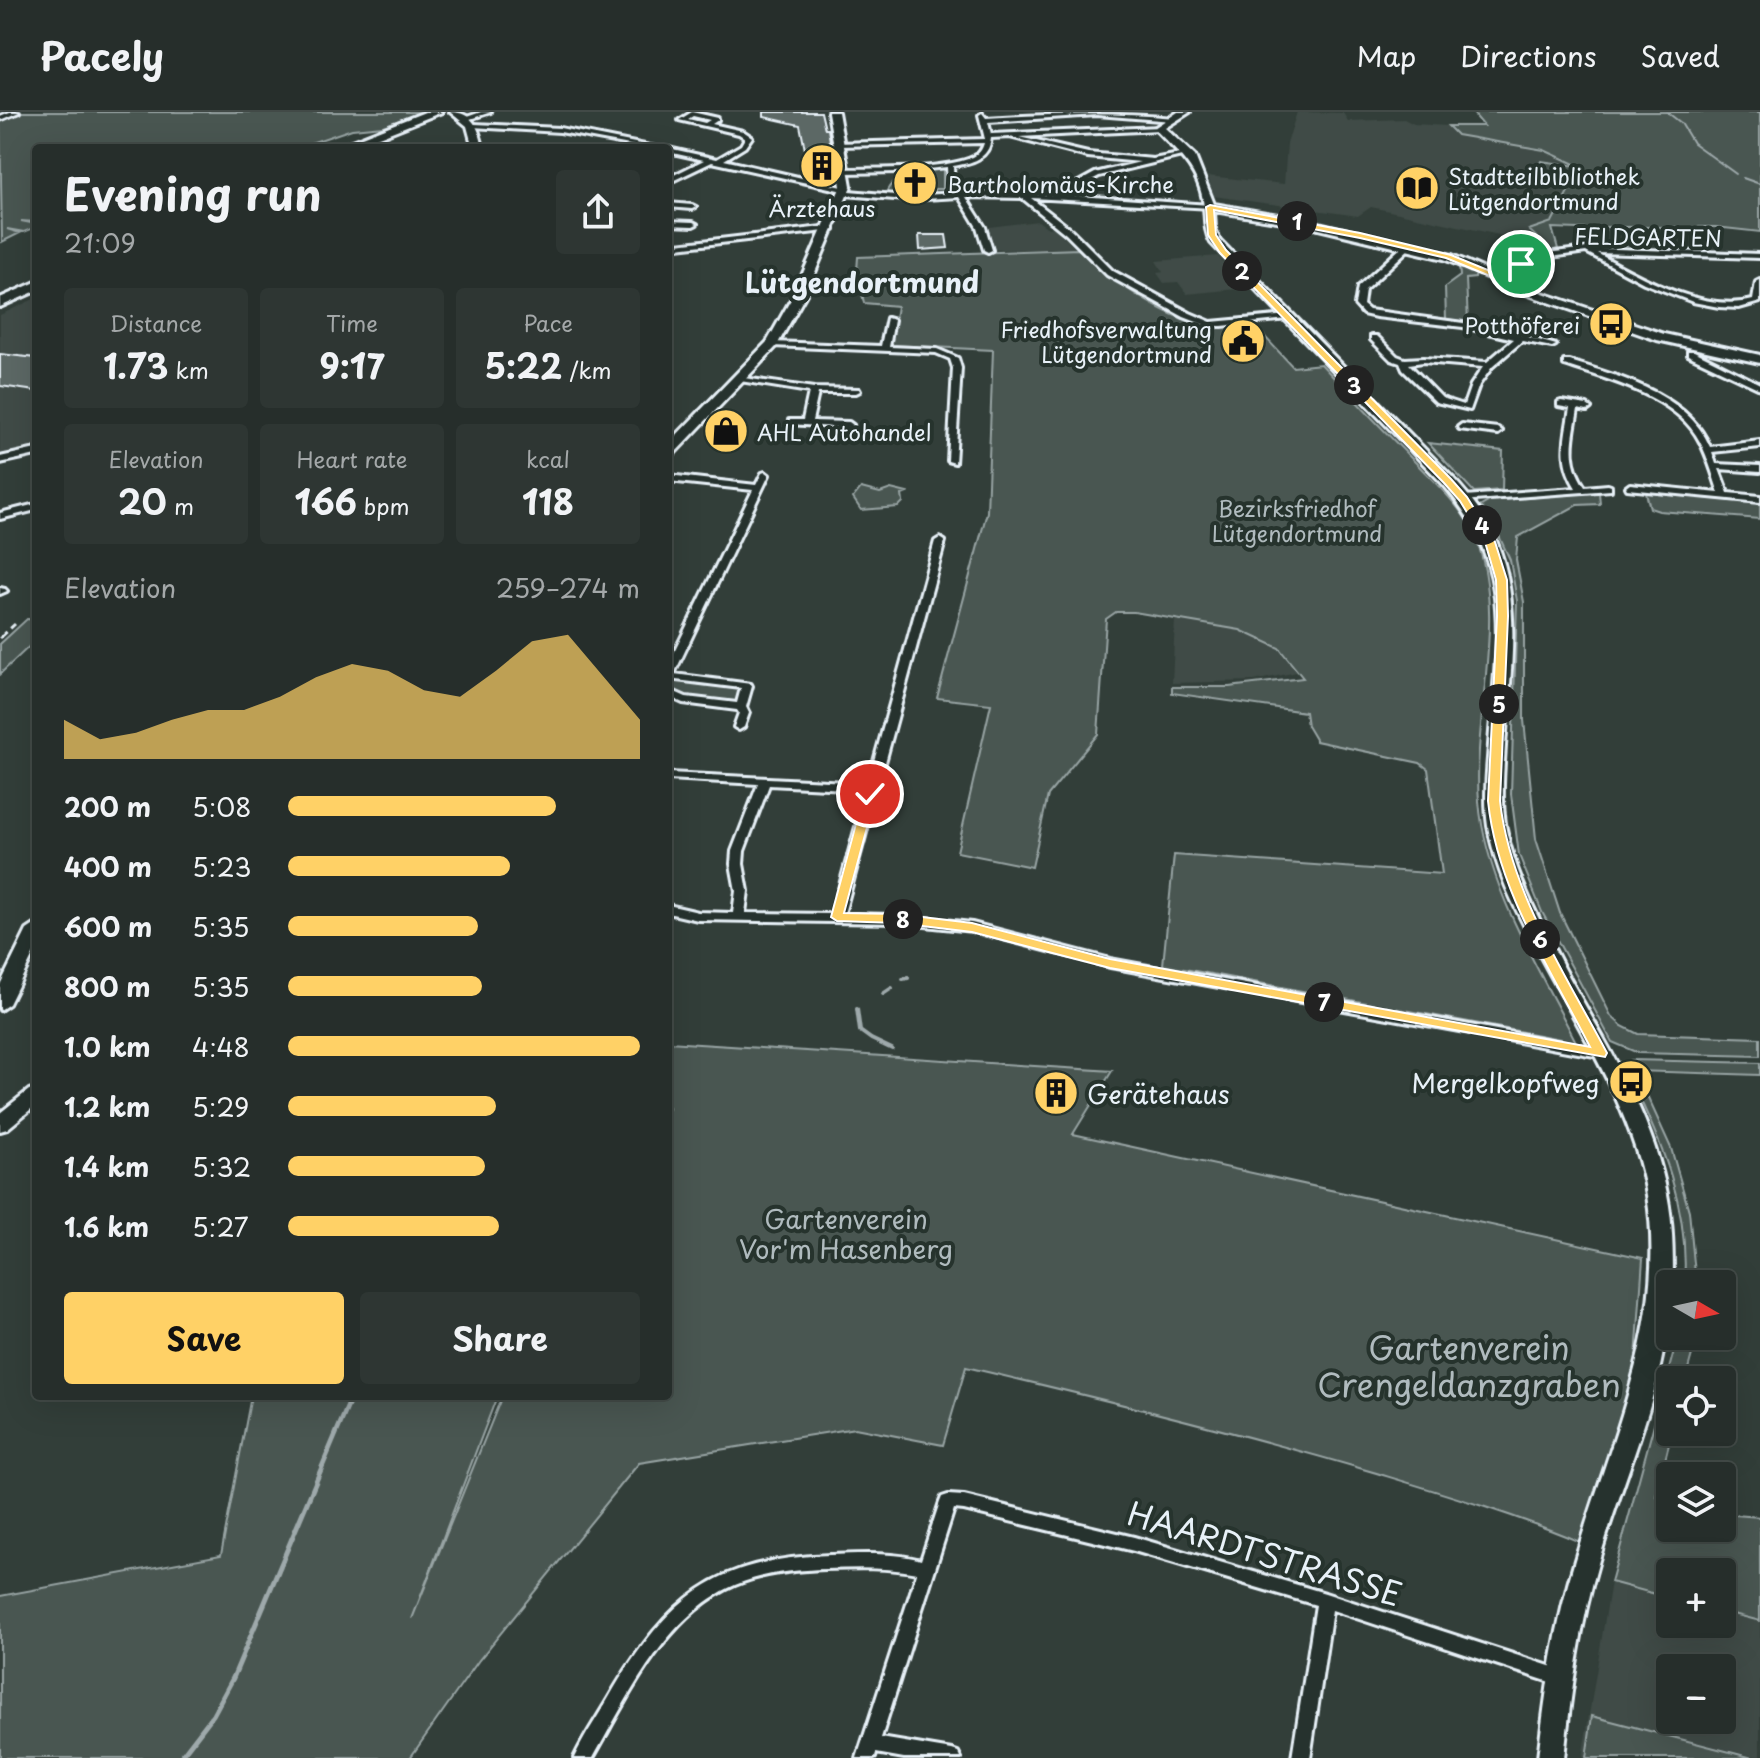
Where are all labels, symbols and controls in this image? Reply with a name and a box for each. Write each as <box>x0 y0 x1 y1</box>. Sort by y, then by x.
text: Pacely <box>40 27 164 84</box>
text: Map <box>1357 34 1416 77</box>
text: Directions <box>1460 34 1597 77</box>
text: Saved <box>1641 34 1720 77</box>
building icon: Ärztehaus <box>798 142 846 190</box>
church icon: Bartholomäus-Kirche <box>891 159 939 207</box>
place label: Stadtteilbibliothek Lütgendortmund <box>1448 159 1641 217</box>
text: Evening run <box>64 160 322 226</box>
library icon: Stadtteilbibliothek Lütgendortmund <box>1393 164 1441 212</box>
place label: Bartholomäus-Kirche <box>946 167 1174 200</box>
button: share <box>556 170 640 254</box>
place label: Ärztehaus <box>769 191 875 224</box>
pin: 1 <box>1277 201 1317 241</box>
text: 1 <box>1292 204 1302 237</box>
street label: FELDGARTEN <box>1574 218 1722 254</box>
text: 21:09 <box>64 223 136 262</box>
pin <box>1487 230 1555 298</box>
icon: arrive <box>1499 242 1543 286</box>
pin: 2 <box>1222 251 1262 291</box>
text: 2 <box>1234 254 1250 287</box>
district label: Lütgendortmund <box>745 260 979 303</box>
bus stop icon: Potthöferei <box>1587 300 1635 348</box>
text: Distance <box>110 306 202 339</box>
text: Time <box>326 306 378 339</box>
text: Pace <box>523 306 573 339</box>
place label: Potthöferei <box>1465 308 1580 341</box>
place label: Friedhofsverwaltung Lütgendortmund <box>1001 312 1212 370</box>
public building icon: Friedhofsverwaltung Lütgendortmund <box>1219 317 1267 365</box>
text: 1.73 <box>103 339 168 391</box>
text: 9:17 <box>319 339 385 391</box>
text: 5:22 <box>484 339 562 391</box>
text: km <box>168 353 209 386</box>
text: /km <box>562 353 612 386</box>
pin: 3 <box>1334 365 1374 405</box>
text: 3 <box>1347 368 1361 401</box>
shop icon: AHL Autohandel <box>702 407 750 455</box>
place label: AHL Autohandel <box>757 415 932 448</box>
text: Elevation <box>109 442 203 475</box>
text: Heart rate <box>296 442 408 475</box>
text: kcal <box>526 442 570 475</box>
text: 20 <box>118 475 167 527</box>
text: 166 <box>294 475 357 527</box>
text: 118 <box>522 475 574 527</box>
text: m <box>167 489 194 522</box>
text: bpm <box>357 489 410 522</box>
park label: Bezirksfriedhof Lütgendortmund <box>1212 491 1382 549</box>
pin: 4 <box>1462 505 1502 545</box>
text: 4 <box>1475 508 1489 541</box>
text: Elevation <box>64 568 176 607</box>
text: 259–274 m <box>496 568 640 607</box>
pin: 5 <box>1479 684 1519 724</box>
text: 5 <box>1492 687 1506 720</box>
pin <box>836 760 904 828</box>
icon: check <box>848 772 892 816</box>
text: 200 m <box>64 787 151 826</box>
text: 5:08 <box>192 787 251 826</box>
text: 400 m <box>64 847 152 886</box>
text: 5:23 <box>192 847 251 886</box>
pin: 8 <box>883 899 923 939</box>
text: 8 <box>896 902 910 935</box>
text: 600 m <box>64 907 152 946</box>
text: 5:35 <box>192 907 249 946</box>
pin: 6 <box>1520 919 1560 959</box>
text: 6 <box>1532 922 1548 955</box>
text: 800 m <box>64 967 151 1006</box>
text: 5:35 <box>192 967 249 1006</box>
pin: 7 <box>1304 982 1344 1022</box>
text: 7 <box>1318 985 1330 1018</box>
text: 1.0 km <box>64 1027 151 1066</box>
text: 4:48 <box>192 1027 250 1066</box>
bus stop icon: Mergelkopfweg <box>1607 1058 1655 1106</box>
place label: Mergelkopfweg <box>1412 1063 1600 1102</box>
building icon: Gerätehaus <box>1032 1069 1080 1117</box>
place label: Gerätehaus <box>1087 1074 1230 1113</box>
text: 1.2 km <box>64 1087 150 1126</box>
text: 5:29 <box>192 1087 249 1126</box>
text: 1.4 km <box>64 1147 149 1186</box>
text: 5:32 <box>192 1147 251 1186</box>
park label: Gartenverein Vor'm Hasenberg <box>739 1199 953 1268</box>
text: 1.6 km <box>64 1207 149 1246</box>
text: 5:27 <box>192 1207 249 1246</box>
north arrow <box>1656 1270 1736 1350</box>
map controls <box>1656 1270 1736 1734</box>
button: Save <box>64 1292 344 1384</box>
button: Share <box>360 1292 640 1384</box>
park label: Gartenverein Crengeldanzgraben <box>1317 1323 1621 1408</box>
button: locate <box>1656 1366 1736 1446</box>
button: layers <box>1656 1462 1736 1542</box>
street label: HAARDTSTRASSE <box>1122 1488 1408 1618</box>
button: + <box>1656 1558 1736 1638</box>
button: − <box>1656 1654 1736 1734</box>

